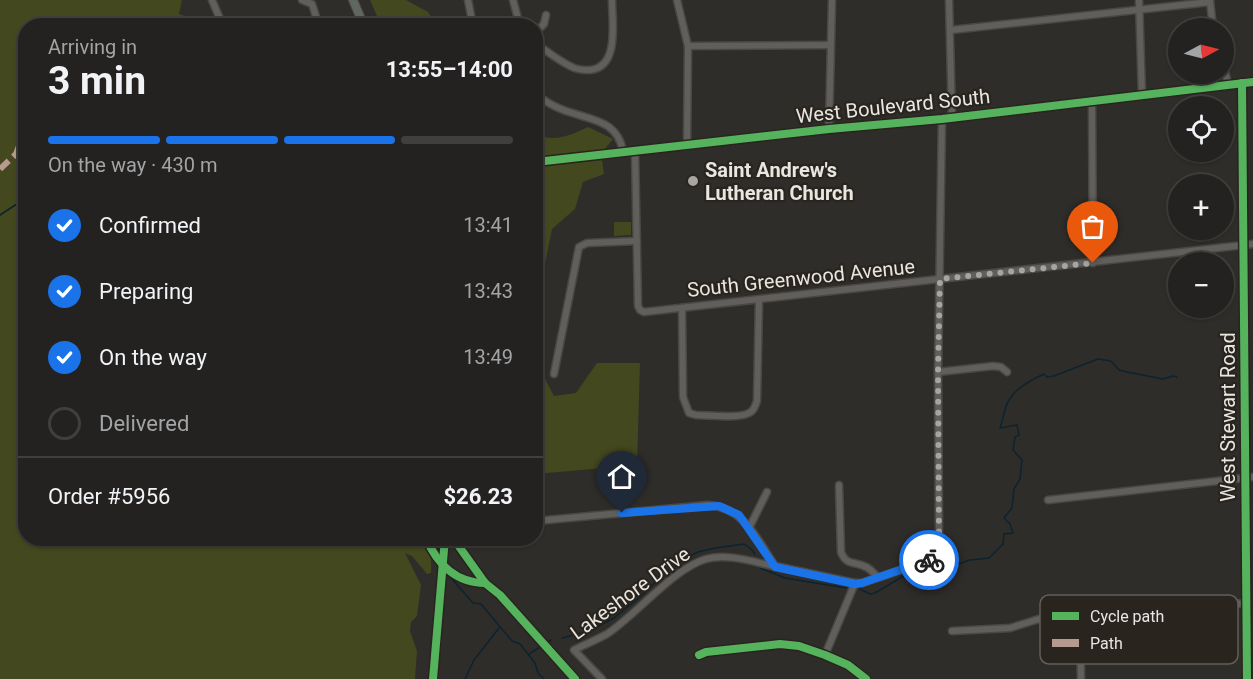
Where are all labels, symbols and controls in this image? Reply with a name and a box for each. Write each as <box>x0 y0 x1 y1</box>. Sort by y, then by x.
north arrow <box>1168 18 1234 84</box>
map controls <box>1168 18 1234 318</box>
text: Arriving in <box>48 35 137 59</box>
text: 13:55–14:00 <box>386 57 513 82</box>
text: 3 min <box>48 58 146 104</box>
street label: West Boulevard South <box>795 84 991 128</box>
button: locate <box>1168 96 1234 162</box>
text: On the way · 430 m <box>48 153 217 177</box>
place label: Saint Andrew's Lutheran Church <box>705 158 854 205</box>
marker: Saint Andrew's Lutheran Church <box>686 174 700 188</box>
button: + <box>1168 174 1234 240</box>
pin <box>1067 201 1118 263</box>
icon: check <box>48 209 81 242</box>
icon: bag <box>1076 210 1109 243</box>
text: Confirmed <box>99 213 201 238</box>
text: 13:41 <box>463 213 513 237</box>
button: − <box>1168 252 1234 318</box>
street label: South Greenwood Avenue <box>686 254 916 302</box>
icon: check <box>48 275 81 308</box>
text: Preparing <box>99 279 193 304</box>
text: 13:43 <box>463 279 513 303</box>
street label: West Stewart Road <box>1216 332 1240 502</box>
icon: check <box>48 341 81 374</box>
text: On the way <box>99 345 207 370</box>
text: 13:49 <box>463 345 513 369</box>
text: Delivered <box>99 411 189 436</box>
pin <box>596 451 647 513</box>
icon: home <box>605 460 638 493</box>
text: Order #5956 <box>48 484 170 509</box>
text: $26.23 <box>444 484 513 509</box>
courier <box>899 530 959 590</box>
street label: Lakeshore Drive <box>565 542 695 644</box>
icon: bike <box>913 544 946 577</box>
legend <box>1040 595 1238 664</box>
text: Cycle path <box>1090 607 1164 626</box>
text: Path <box>1090 634 1123 653</box>

